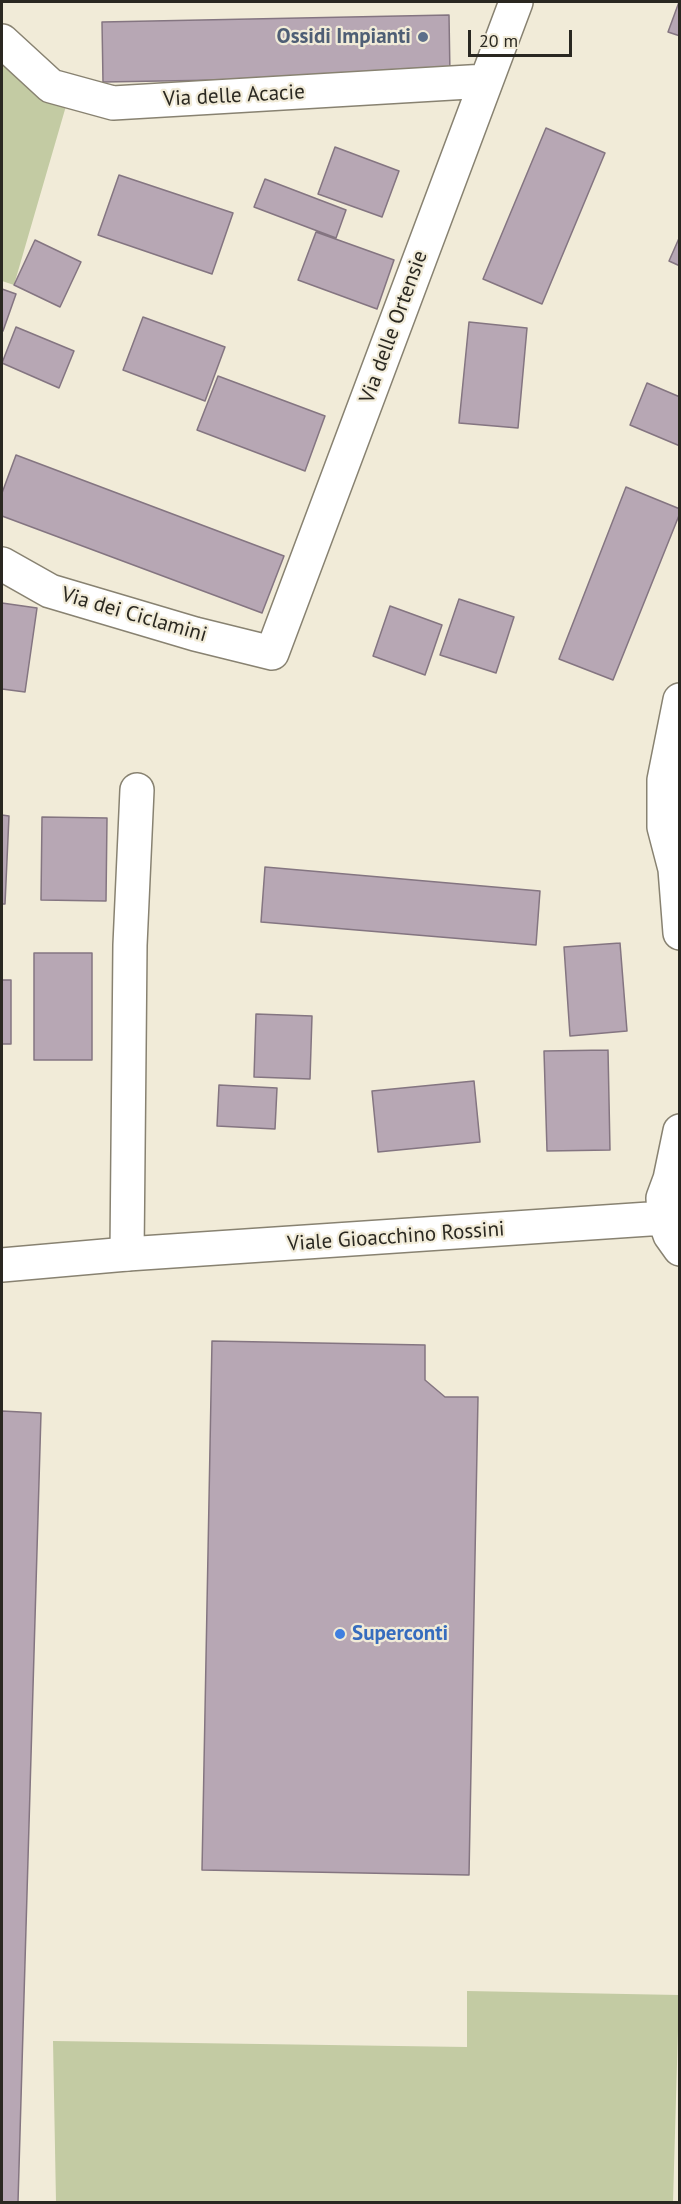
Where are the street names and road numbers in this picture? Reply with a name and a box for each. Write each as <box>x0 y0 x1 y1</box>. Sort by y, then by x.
street label: Via delle Acacie <box>163 80 305 112</box>
street label: Via delle Ortensie <box>355 247 433 407</box>
street label: Via dei Ciclamini <box>58 582 210 648</box>
street label: Viale Gioacchino Rossini <box>287 1217 505 1257</box>

